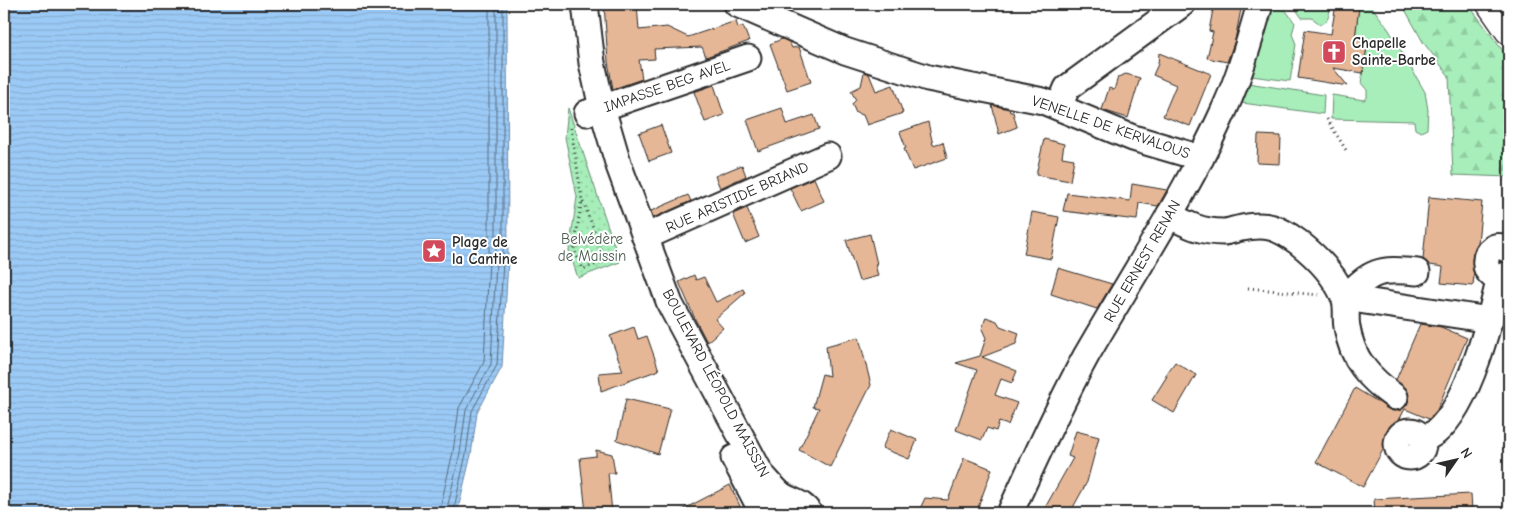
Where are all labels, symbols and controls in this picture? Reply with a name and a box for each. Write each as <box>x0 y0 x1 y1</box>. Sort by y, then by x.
place label: Chapelle Sainte-Barbe <box>1352 34 1436 69</box>
church icon: Chapelle Sainte-Barbe <box>1321 39 1347 65</box>
street label: IMPASSE BEG AVEL <box>602 56 733 116</box>
street label: VENELLE DE KERVALOUS <box>1030 91 1192 163</box>
street label: RUE ARISTIDE BRIAND <box>663 157 811 237</box>
street label: RUE ERNEST RENAN <box>1100 197 1184 325</box>
park label: Belvédère de Maissin <box>558 230 626 265</box>
place label: Plage de la Cantine <box>452 233 517 268</box>
place icon: Plage de la Cantine <box>421 238 447 264</box>
street label: BOULEVARD LÉOPOLD MAISSIN <box>659 285 774 480</box>
north arrow <box>1430 434 1480 484</box>
text: N <box>1457 444 1476 462</box>

